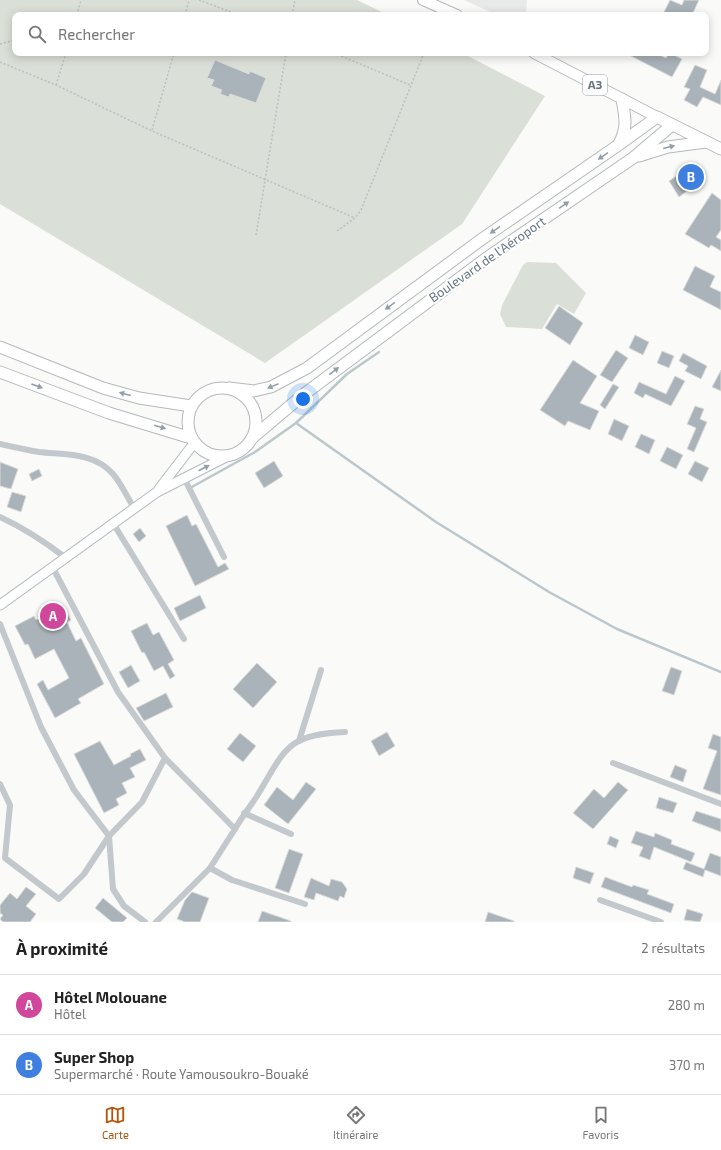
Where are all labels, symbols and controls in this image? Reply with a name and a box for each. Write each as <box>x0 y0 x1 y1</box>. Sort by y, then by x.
search box <box>12 12 709 56</box>
icon: search <box>26 23 48 45</box>
text: Rechercher <box>58 25 135 43</box>
road number: A3 <box>583 75 607 95</box>
one-way arrow <box>663 144 675 150</box>
one-way arrow <box>598 152 608 160</box>
pin: B <box>678 162 704 192</box>
one-way arrow <box>559 201 569 209</box>
street label: Boulevard de l'Aéroport <box>426 213 548 305</box>
one-way arrow <box>490 226 501 233</box>
one-way arrow <box>385 302 396 310</box>
one-way arrow <box>329 367 340 376</box>
one-way arrow <box>31 383 43 389</box>
one-way arrow <box>266 383 278 389</box>
your location <box>293 389 313 409</box>
one-way arrow <box>119 391 131 397</box>
one-way arrow <box>154 424 166 430</box>
one-way arrow <box>199 465 210 471</box>
pin: A <box>40 601 66 631</box>
text: À proximité <box>16 938 108 958</box>
text: 2 résultats <box>641 940 705 956</box>
text: Hôtel Molouane <box>54 988 167 1006</box>
text: A <box>25 997 33 1013</box>
text: 280 m <box>668 997 705 1013</box>
text: Hôtel <box>54 1006 86 1022</box>
text: Super Shop <box>54 1048 134 1066</box>
text: B <box>25 1057 33 1073</box>
text: 370 m <box>669 1057 705 1073</box>
text: Supermarché · Route Yamousoukro-Bouaké <box>54 1066 309 1082</box>
tab: Carte <box>102 1104 129 1141</box>
tab: Itinéraire <box>333 1104 378 1141</box>
tab: Favoris <box>582 1104 619 1141</box>

